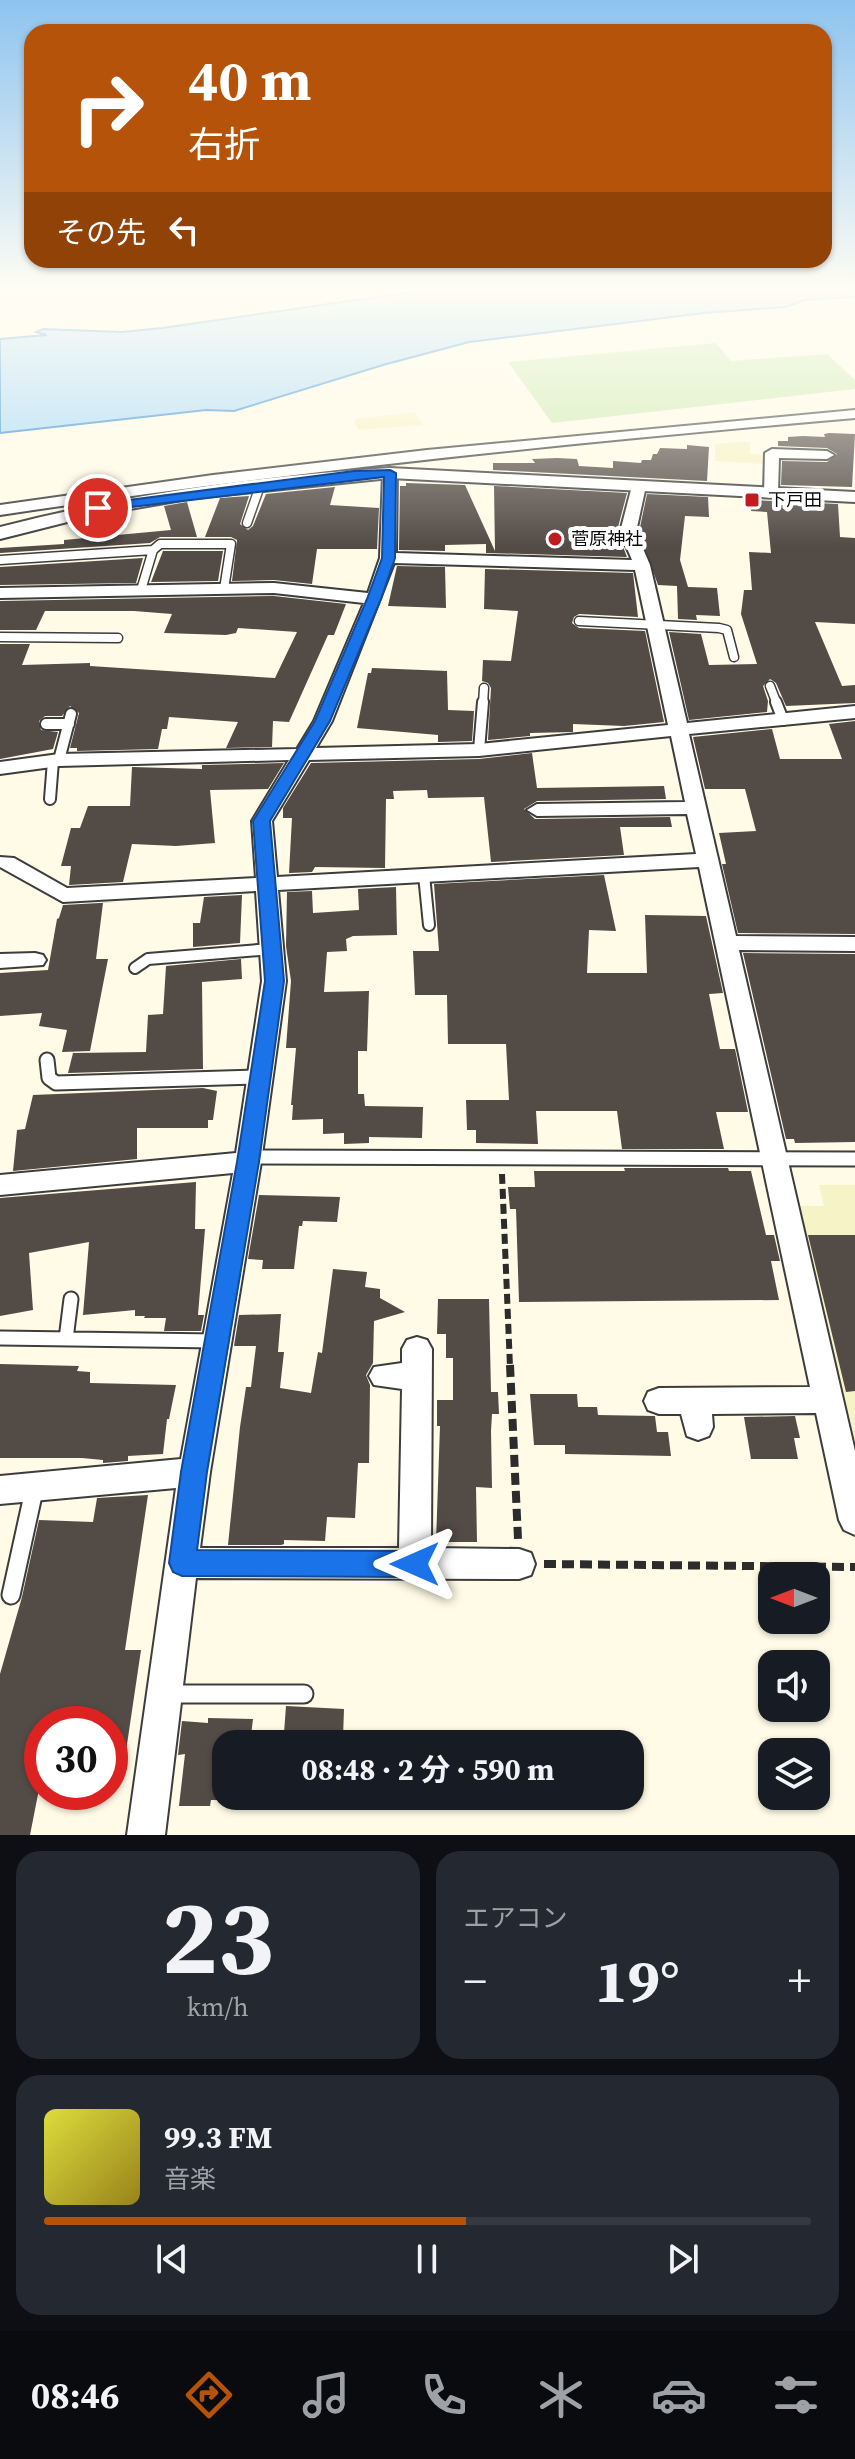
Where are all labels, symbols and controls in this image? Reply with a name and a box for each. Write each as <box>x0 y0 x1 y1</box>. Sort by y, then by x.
text: 40 m <box>188 42 311 119</box>
icon: right <box>56 56 160 160</box>
text: 右折 <box>188 120 260 169</box>
icon: left <box>162 208 206 252</box>
text: その先 <box>56 212 146 253</box>
pin <box>64 474 132 542</box>
icon: arrive <box>76 486 120 530</box>
place label: 下戸田 <box>768 487 822 512</box>
marker: 下戸田 <box>743 491 761 509</box>
place label: 菅原神社 <box>571 526 643 551</box>
marker: 菅原神社 <box>546 530 564 548</box>
position arrow <box>373 1522 457 1606</box>
north arrow <box>758 1562 830 1634</box>
map controls <box>758 1562 830 1810</box>
button: sound <box>758 1650 830 1722</box>
speed limit sign: 30 <box>24 1706 128 1810</box>
button: layers <box>758 1738 830 1810</box>
text: 08:48 · 2 分 · 590 m <box>302 1749 554 1790</box>
text: 23 <box>161 1865 274 2008</box>
text: エアコン <box>464 1900 568 1936</box>
text: 19° <box>595 1940 680 2022</box>
text: − <box>464 1950 487 2011</box>
text: + <box>788 1950 811 2011</box>
text: km/h <box>187 1989 249 2025</box>
text: 99.3 FM <box>164 2117 272 2158</box>
text: 音楽 <box>164 2161 216 2197</box>
icon: previous <box>150 2237 194 2281</box>
icon: pause <box>405 2237 449 2281</box>
icon: next <box>661 2237 705 2281</box>
icon: directions <box>181 2367 237 2423</box>
icon: music <box>298 2367 354 2423</box>
icon: phone <box>416 2367 472 2423</box>
icon: climate <box>533 2367 589 2423</box>
icon: car <box>651 2367 707 2423</box>
icon: filters <box>768 2367 824 2423</box>
text: 08:46 <box>31 2371 120 2420</box>

